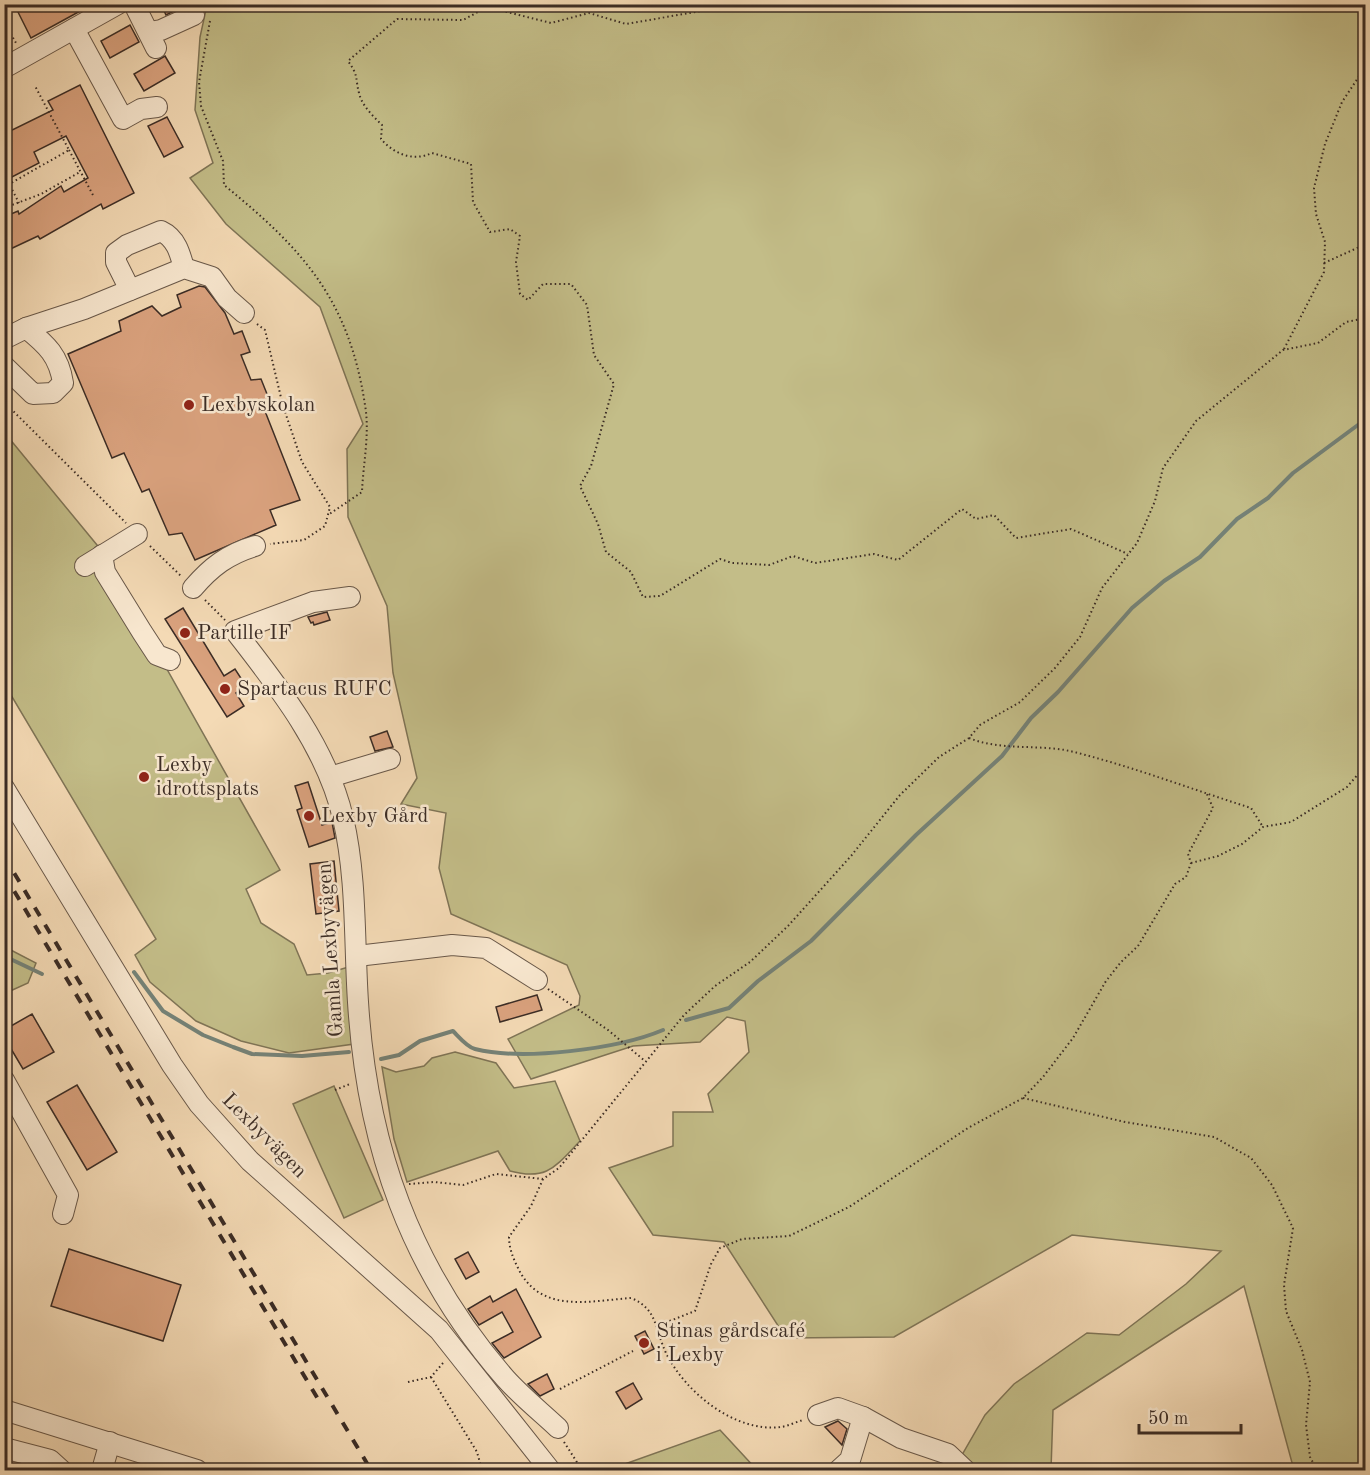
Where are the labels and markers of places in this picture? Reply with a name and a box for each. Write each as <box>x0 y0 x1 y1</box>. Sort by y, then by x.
place label: Lexbyskolan <box>201 395 315 416</box>
marker: Lexbyskolan <box>182 398 196 412</box>
place label: Partille IF <box>197 623 292 644</box>
marker: Partille IF <box>178 626 192 640</box>
place label: Spartacus RUFC <box>237 679 392 700</box>
marker: Spartacus RUFC <box>218 682 232 696</box>
place label: Lexby idrottsplats <box>156 755 259 800</box>
marker: Lexby idrottsplats <box>137 770 151 784</box>
place label: Lexby Gård <box>321 806 429 827</box>
marker: Lexby Gård <box>302 809 316 823</box>
place label: Stinas gårdscafé i Lexby <box>656 1321 805 1366</box>
marker: Stinas gårdscafé i Lexby <box>637 1336 651 1350</box>

